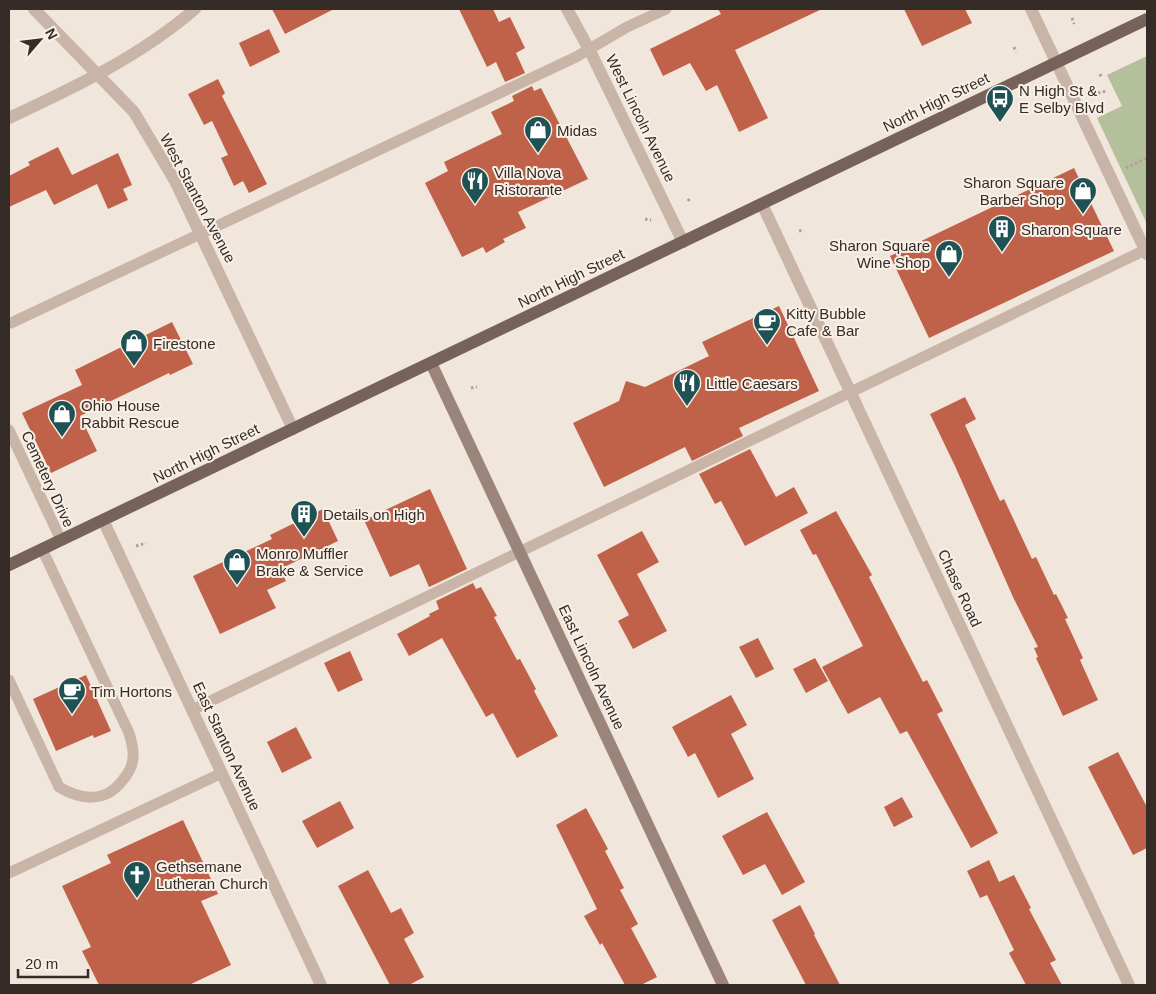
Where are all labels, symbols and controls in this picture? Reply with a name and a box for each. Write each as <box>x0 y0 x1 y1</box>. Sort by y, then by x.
north arrow <box>15 15 65 65</box>
text: N <box>42 26 61 42</box>
street label: West Lincoln Avenue <box>603 52 679 184</box>
street label: North High Street <box>880 69 993 135</box>
place label: N High St & E Selby Blvd <box>1019 82 1104 116</box>
bus stop icon: N High St & E Selby Blvd <box>985 84 1015 123</box>
shop icon: Midas <box>523 115 553 154</box>
place label: Midas <box>557 122 597 139</box>
street label: West Stanton Avenue <box>157 131 239 265</box>
place label: Villa Nova Ristorante <box>494 164 562 198</box>
restaurant icon: Villa Nova Ristorante <box>460 166 490 205</box>
place label: Sharon Square Barber Shop <box>963 174 1064 208</box>
shop icon: Sharon Square Barber Shop <box>1068 176 1098 215</box>
building icon: Sharon Square <box>987 214 1017 253</box>
place label: Sharon Square <box>1021 221 1122 238</box>
place label: Sharon Square Wine Shop <box>829 237 930 271</box>
shop icon: Sharon Square Wine Shop <box>934 239 964 278</box>
street label: North High Street <box>515 245 628 311</box>
place label: Kitty Bubble Cafe & Bar <box>786 305 866 339</box>
cafe icon: Kitty Bubble Cafe & Bar <box>752 307 782 346</box>
shop icon: Firestone <box>119 328 149 367</box>
place label: Firestone <box>153 335 216 352</box>
restaurant icon: Little Caesars <box>672 368 702 407</box>
place label: Little Caesars <box>706 375 798 392</box>
place label: Ohio House Rabbit Rescue <box>81 397 179 431</box>
shop icon: Ohio House Rabbit Rescue <box>47 399 77 438</box>
street label: North High Street <box>150 420 263 486</box>
street label: Cemetery Drive <box>18 428 78 530</box>
building icon: Details on High <box>289 499 319 538</box>
place label: Details on High <box>323 506 425 523</box>
place label: Monro Muffler Brake & Service <box>256 545 364 579</box>
shop icon: Monro Muffler Brake & Service <box>222 547 252 586</box>
street label: Chase Road <box>935 547 985 629</box>
street label: East Lincoln Avenue <box>556 602 628 732</box>
cafe icon: Tim Hortons <box>57 676 87 715</box>
street label: East Stanton Avenue <box>190 679 264 813</box>
place label: Tim Hortons <box>91 683 172 700</box>
place label: Gethsemane Lutheran Church <box>156 858 268 892</box>
church icon: Gethsemane Lutheran Church <box>122 860 152 899</box>
scale bar <box>18 946 88 978</box>
text: 20 m <box>25 955 58 972</box>

